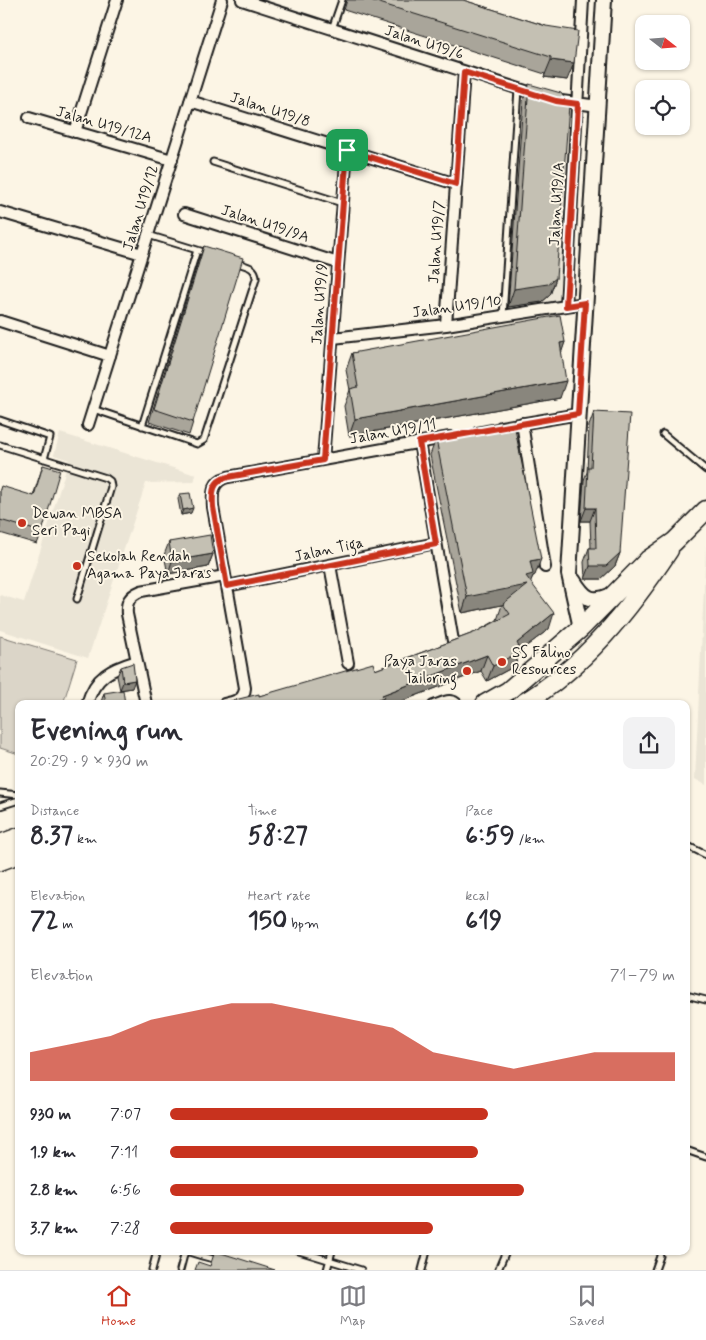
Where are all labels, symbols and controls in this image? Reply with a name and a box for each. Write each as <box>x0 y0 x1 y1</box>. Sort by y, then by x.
north arrow <box>635 15 690 70</box>
map controls <box>635 15 690 135</box>
street label: Jalan U19/6 <box>382 21 466 65</box>
button: locate <box>635 80 690 135</box>
street label: Jalan U19/8 <box>227 88 313 132</box>
street label: Jalan U19/12A <box>54 102 154 148</box>
pin <box>326 129 368 171</box>
icon: arrive <box>333 136 361 164</box>
street label: Jalan U19/A <box>545 161 569 247</box>
street label: Jalan U19/12 <box>118 162 164 254</box>
street label: Jalan U19/9A <box>218 200 312 248</box>
street label: Jalan U19/7 <box>424 200 450 284</box>
street label: Jalan U19/9 <box>307 262 333 346</box>
street label: Jalan U19/10 <box>411 291 503 323</box>
street label: Jalan U19/11 <box>348 415 438 449</box>
place label: Dewan MBSA Seri Pagi <box>32 504 122 541</box>
marker: Dewan MBSA Seri Pagi <box>16 517 28 529</box>
street label: Jalan Tiga <box>293 533 366 568</box>
place label: Sekolah Rendah Agama Paya Jaras <box>87 547 212 584</box>
marker: Sekolah Rendah Agama Paya Jaras <box>71 560 83 572</box>
place label: SS Falino Resources <box>512 643 577 680</box>
place label: Paya Jaras Tailoring <box>384 652 457 690</box>
marker: SS Falino Resources <box>496 656 508 668</box>
marker: Paya Jaras Tailoring <box>461 665 473 677</box>
text: Evening run <box>30 713 183 750</box>
button: share <box>623 717 675 769</box>
text: 20:29 · 9 × 930 m <box>30 751 149 772</box>
text: Distance <box>30 802 79 820</box>
text: Time <box>248 802 277 820</box>
text: Pace <box>465 802 493 820</box>
text: 8.37 <box>30 820 73 853</box>
text: 58:27 <box>248 820 308 853</box>
text: 6:59 <box>465 820 515 853</box>
text: km <box>73 830 97 848</box>
text: /km <box>515 830 545 848</box>
text: Elevation <box>30 887 85 905</box>
text: Heart rate <box>248 887 311 905</box>
text: kcal <box>465 887 489 905</box>
text: 72 <box>30 905 58 938</box>
text: 150 <box>248 905 287 938</box>
text: 619 <box>465 905 502 938</box>
text: m <box>58 915 73 933</box>
text: bpm <box>287 915 319 933</box>
text: Elevation <box>30 965 93 986</box>
text: 71–79 m <box>610 965 675 986</box>
text: 930 m <box>30 1104 71 1125</box>
text: 7:07 <box>110 1104 141 1125</box>
text: 1.9 km <box>30 1142 76 1163</box>
text: 7:11 <box>110 1142 138 1163</box>
text: 2.8 km <box>30 1180 78 1201</box>
text: 6:56 <box>110 1180 141 1201</box>
text: 3.7 km <box>30 1218 78 1239</box>
text: 7:28 <box>110 1218 141 1239</box>
tab: Home <box>101 1282 136 1330</box>
tab: Map <box>339 1282 367 1330</box>
tab: Saved <box>569 1282 605 1330</box>

